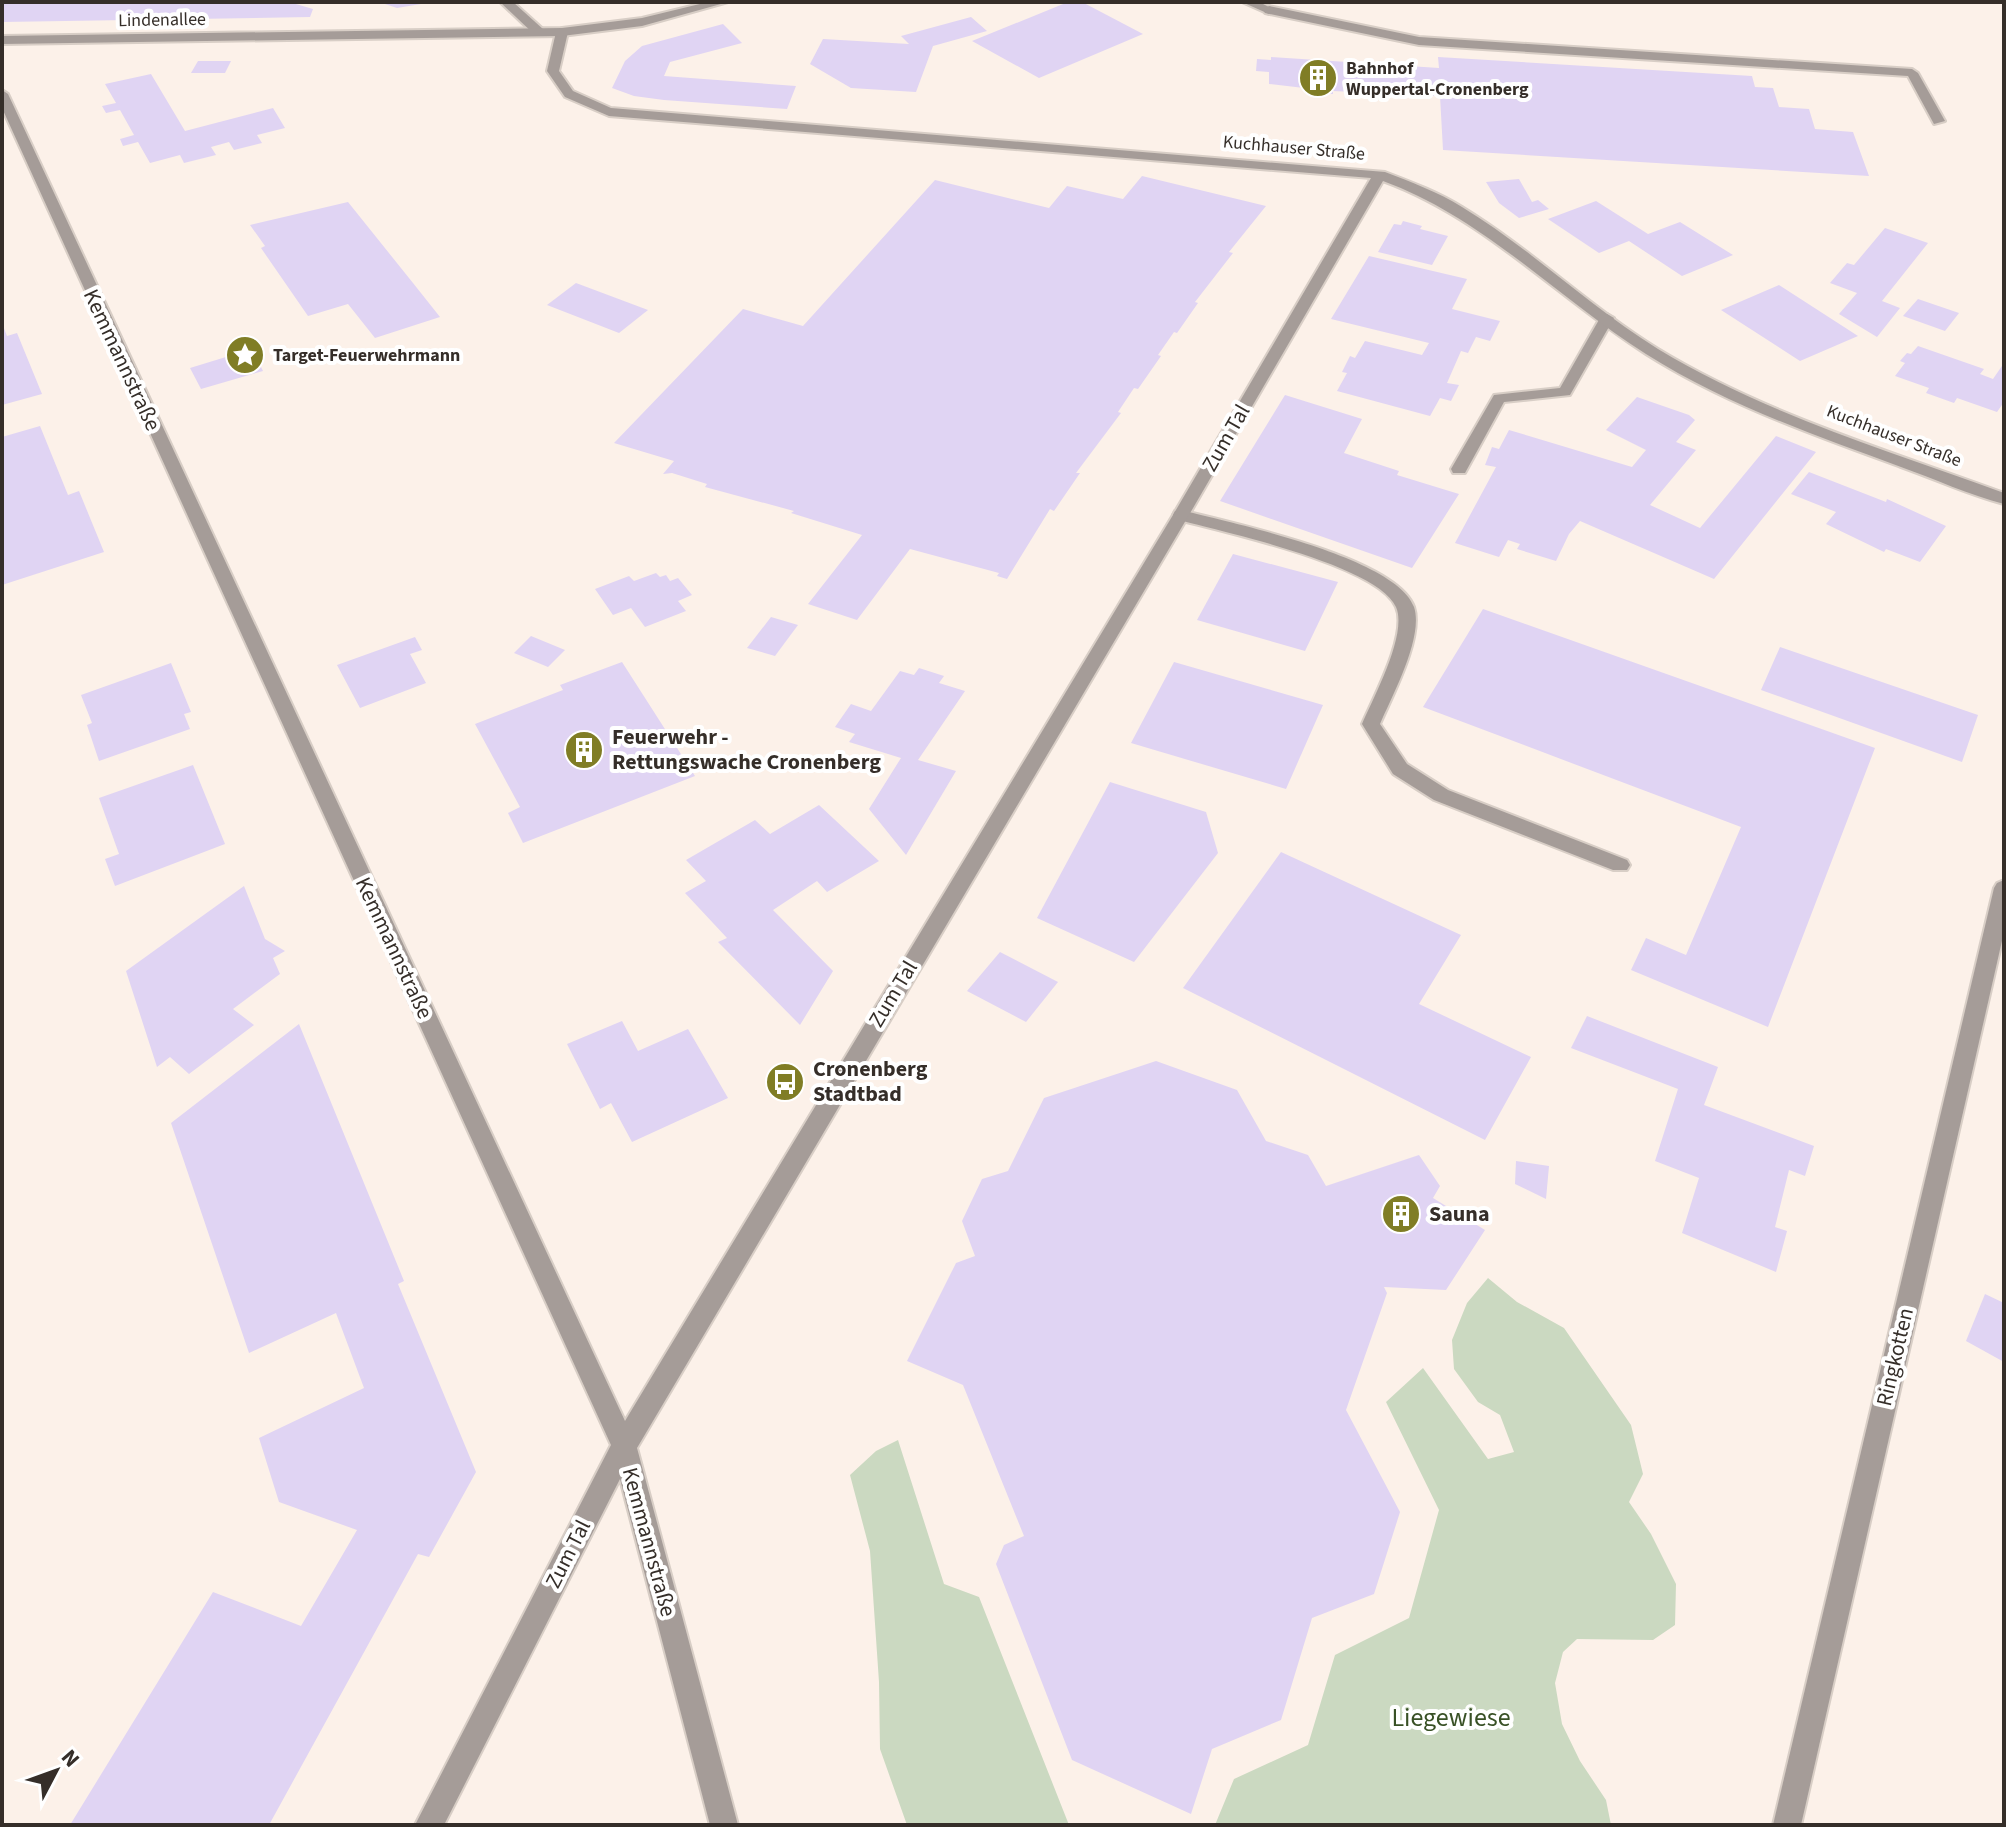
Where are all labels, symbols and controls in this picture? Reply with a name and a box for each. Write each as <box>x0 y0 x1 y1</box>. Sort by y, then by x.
street label: Lindenallee <box>118 7 206 33</box>
place label: Bahnhof Wuppertal-Cronenberg <box>1346 56 1529 102</box>
building icon: Bahnhof Wuppertal-Cronenberg <box>1297 57 1339 99</box>
street label: Kuchhauser Straße <box>1222 129 1366 167</box>
street label: Kemmannstraße <box>75 284 169 436</box>
place icon: Target-Feuerwehrmann <box>224 334 266 376</box>
place label: Target-Feuerwehrmann <box>273 343 460 368</box>
street label: Zum Tal <box>1194 398 1258 478</box>
street label: Kuchhauser Straße <box>1823 399 1965 473</box>
place label: Feuerwehr - Rettungswache Cronenberg <box>612 721 881 778</box>
building icon: Feuerwehr - Rettungswache Cronenberg <box>563 729 605 771</box>
street label: Kemmannstraße <box>347 872 441 1024</box>
street label: Zum Tal <box>861 955 925 1033</box>
place label: Cronenberg Stadtbad <box>813 1053 928 1110</box>
bus stop icon: Cronenberg Stadtbad <box>764 1061 806 1103</box>
building icon: Sauna <box>1380 1193 1422 1235</box>
place label: Sauna <box>1429 1198 1490 1230</box>
street label: Ringkotten <box>1868 1305 1922 1409</box>
street label: Kemmannstraße <box>614 1464 684 1620</box>
street label: Zum Tal <box>537 1514 599 1594</box>
park label: Liegewiese <box>1391 1699 1511 1736</box>
north arrow <box>16 1731 96 1811</box>
text: N <box>53 1743 87 1775</box>

